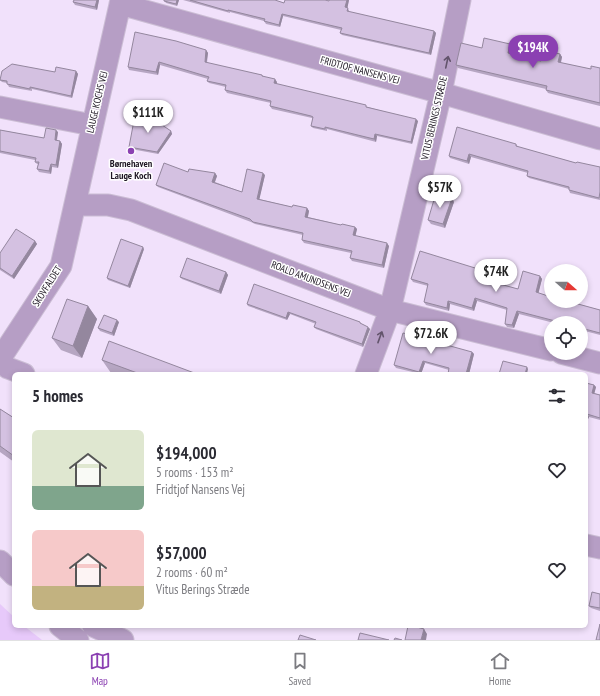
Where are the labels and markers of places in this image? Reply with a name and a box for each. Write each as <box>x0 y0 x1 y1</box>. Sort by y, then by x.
pin: $194K <box>505 35 561 69</box>
pin: $111K <box>120 100 176 134</box>
marker: Børnehaven Lauge Koch <box>126 146 136 156</box>
place label: Børnehaven Lauge Koch <box>110 157 153 182</box>
pin: $57K <box>416 175 464 209</box>
pin: $74K <box>472 259 520 293</box>
pin: $72.6K <box>398 321 464 355</box>

